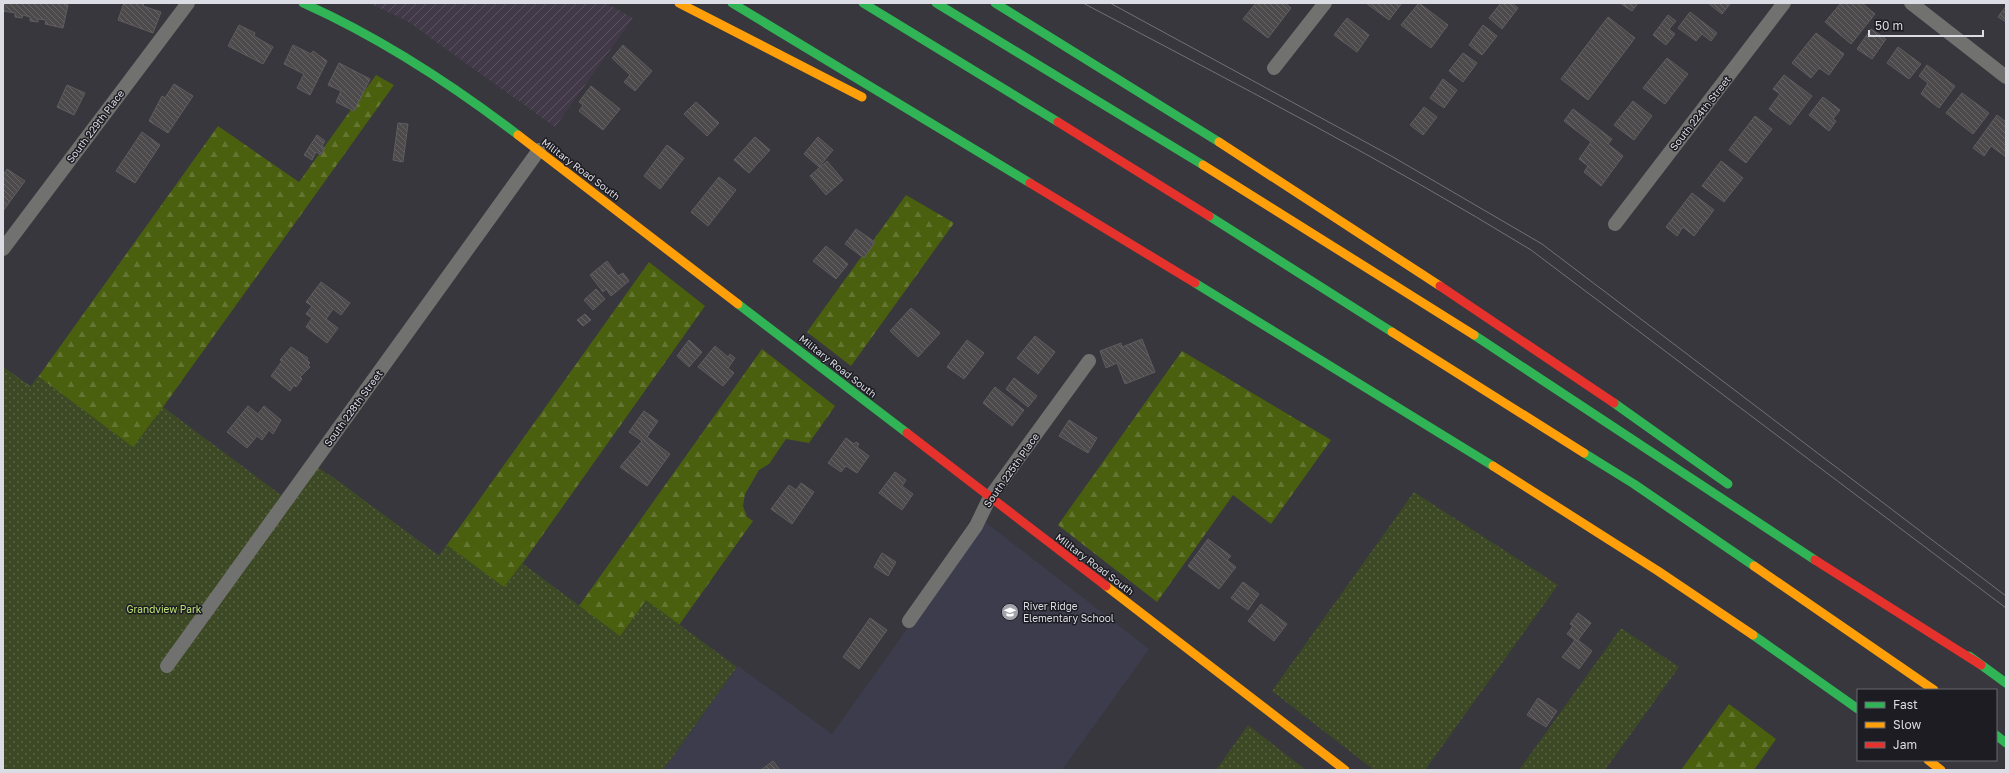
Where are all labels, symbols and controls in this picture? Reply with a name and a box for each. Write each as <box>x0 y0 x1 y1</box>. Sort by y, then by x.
scale bar <box>1869 12 1983 38</box>
text: 50 m <box>1875 18 1903 33</box>
street label: South 224th Street <box>1667 73 1733 153</box>
street label: South 229th Place <box>64 87 126 165</box>
street label: Military Road South <box>540 136 622 202</box>
street label: Military Road South <box>797 332 879 400</box>
street label: South 228th Street <box>321 368 385 448</box>
street label: South 225th Place <box>981 430 1041 509</box>
street label: Military Road South <box>1054 531 1136 597</box>
place label: River Ridge Elementary School <box>1023 600 1114 624</box>
school or university icon: River Ridge Elementary School <box>1000 602 1020 622</box>
park label: Grandview Park <box>126 603 202 615</box>
legend <box>1857 689 1997 761</box>
text: Fast <box>1893 697 1918 712</box>
text: Slow <box>1893 717 1921 732</box>
text: Jam <box>1893 737 1917 752</box>

